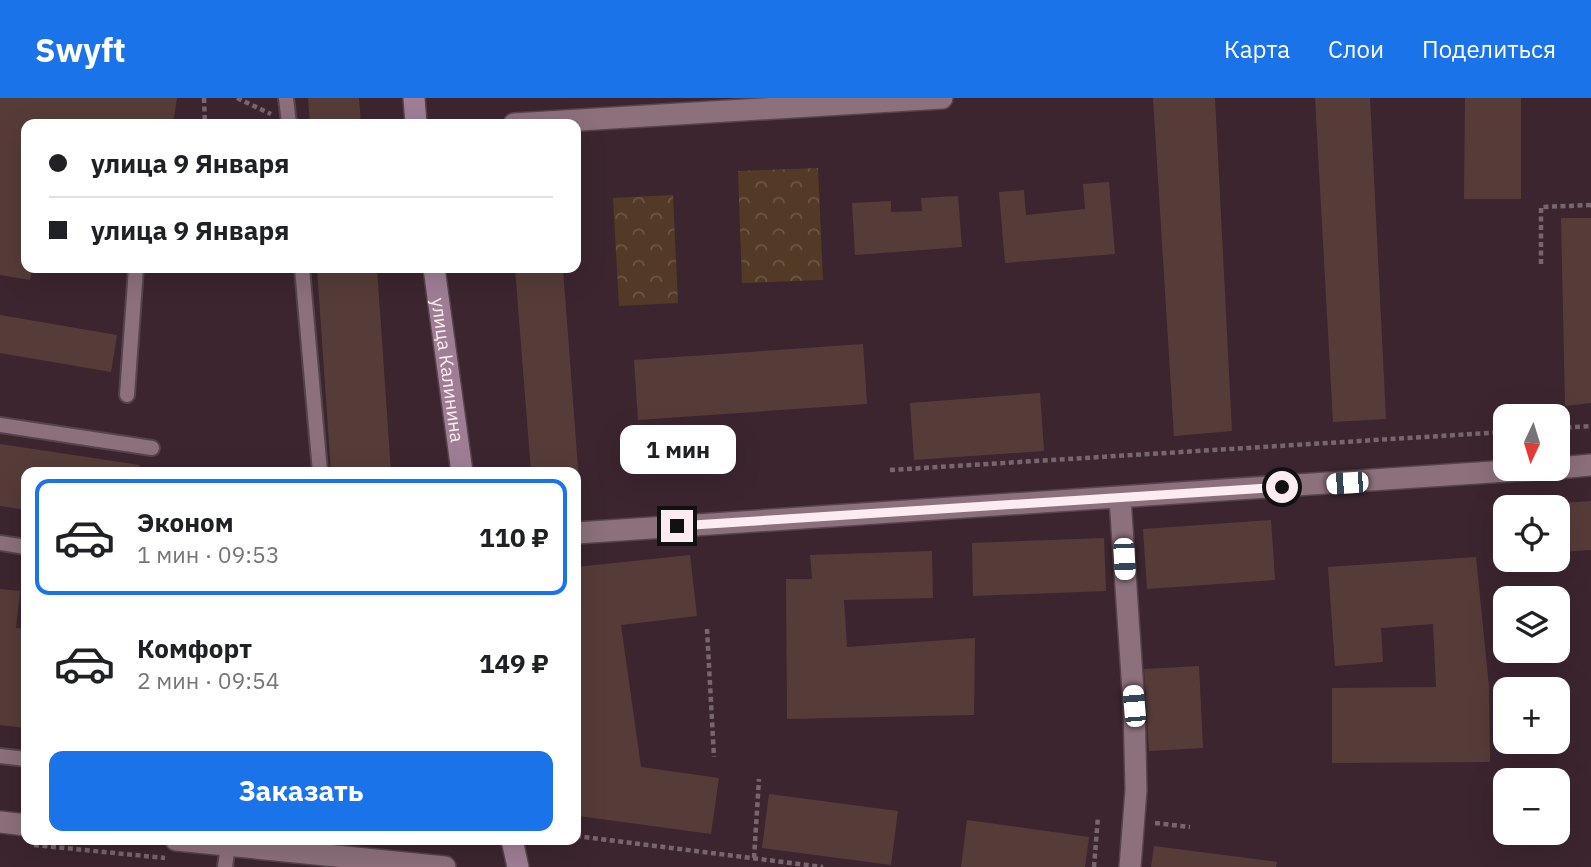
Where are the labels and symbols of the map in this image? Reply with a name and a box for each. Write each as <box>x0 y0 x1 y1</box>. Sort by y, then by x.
street label: улица Калинина <box>426 296 470 444</box>
north arrow <box>1493 404 1570 481</box>
callout: 1 мин <box>619 424 735 474</box>
route start <box>1266 471 1298 503</box>
car <box>1326 471 1369 495</box>
route end <box>661 510 693 542</box>
car <box>1113 537 1136 581</box>
car <box>1122 684 1147 728</box>

